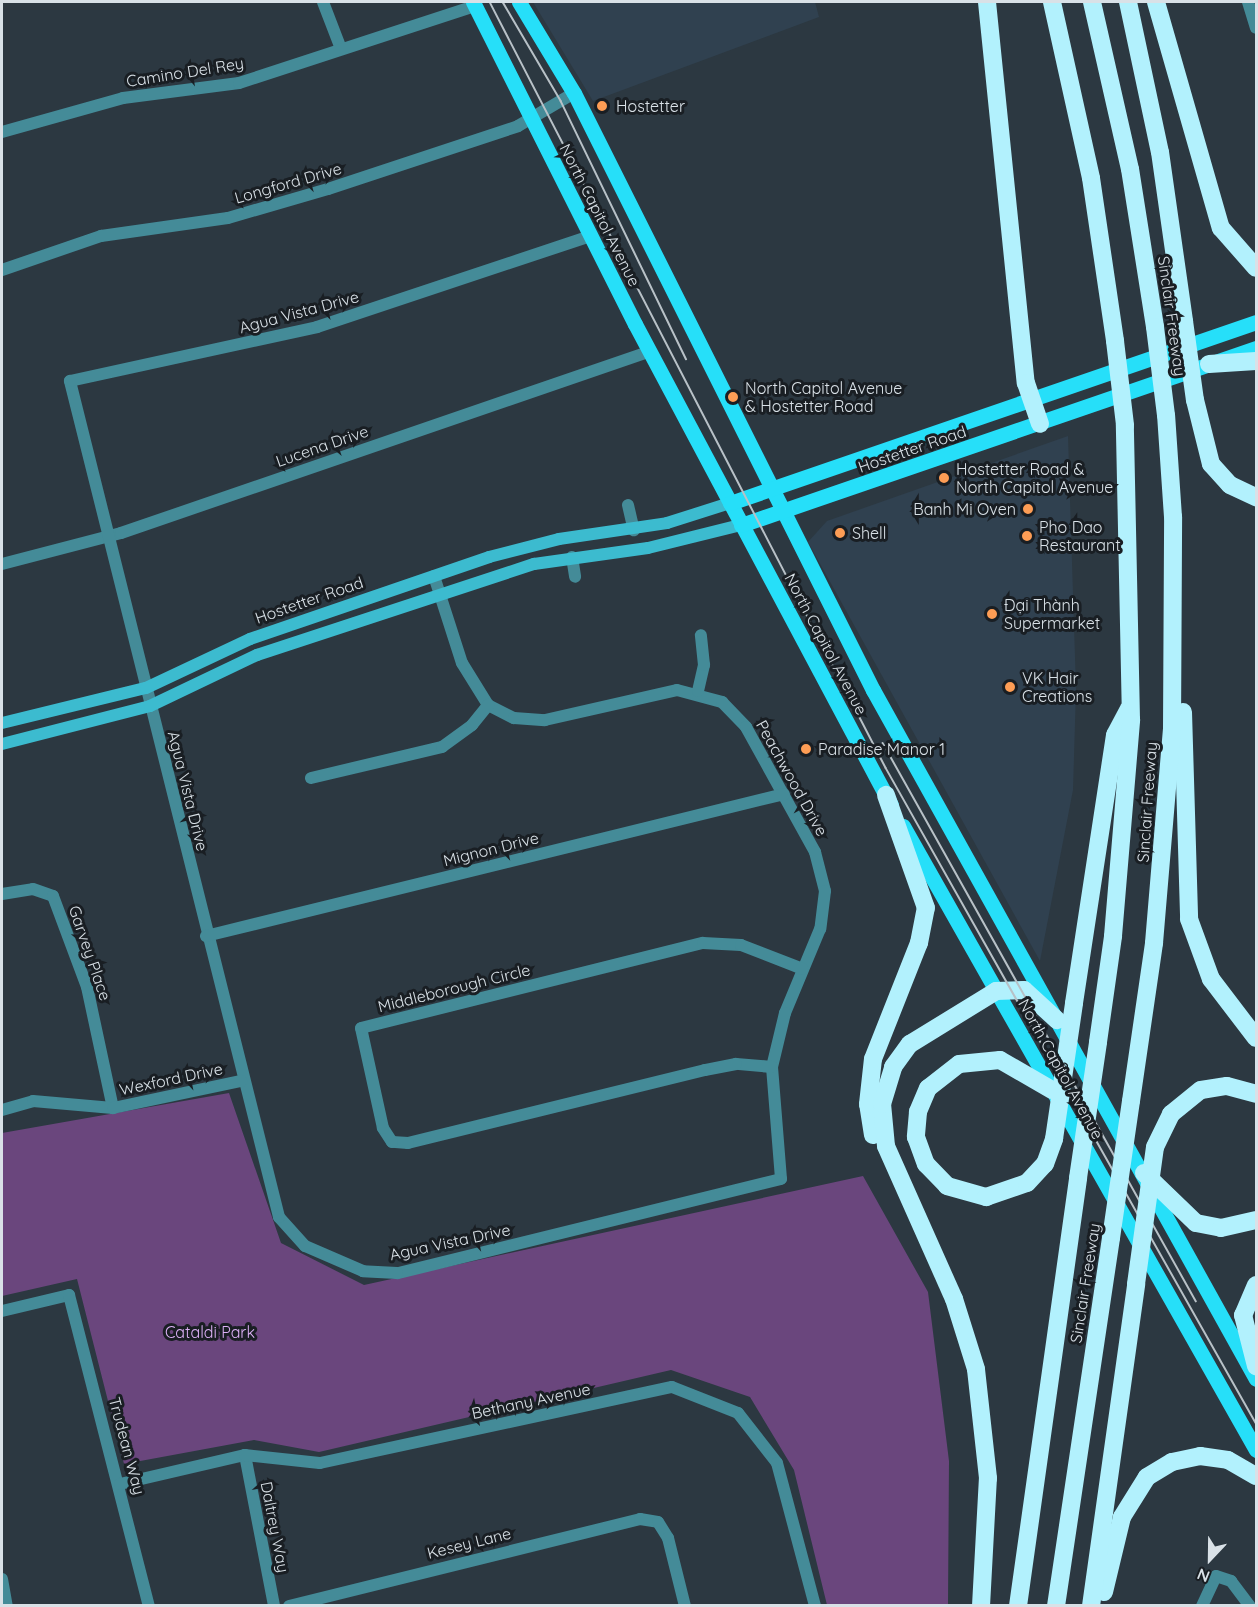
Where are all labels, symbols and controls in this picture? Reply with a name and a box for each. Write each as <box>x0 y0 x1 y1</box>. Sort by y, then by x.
street label: Camino Del Rey <box>125 53 245 91</box>
place label: Hostetter <box>616 96 685 116</box>
marker: Hostetter <box>593 97 611 115</box>
street label: North Capitol Avenue <box>556 141 644 289</box>
street label: Longford Drive <box>232 159 344 207</box>
street label: Sinclair Freeway <box>1154 255 1190 377</box>
street label: Agua Vista Drive <box>237 287 361 337</box>
place label: North Capitol Avenue & Hostetter Road <box>745 378 902 416</box>
marker: North Capitol Avenue & Hostetter Road <box>726 390 740 404</box>
street label: Lucena Drive <box>273 421 371 471</box>
street label: Hostetter Road <box>855 422 969 476</box>
place label: Hostetter Road & North Capitol Avenue <box>956 459 1113 497</box>
marker: Hostetter Road & North Capitol Avenue <box>937 471 951 485</box>
place label: Banh Mi Oven <box>913 499 1016 519</box>
marker: Banh Mi Oven <box>1021 502 1035 516</box>
place label: Pho Dao Restaurant <box>1039 517 1121 555</box>
place label: Shell <box>852 523 886 543</box>
marker: Shell <box>833 526 847 540</box>
marker: Pho Dao Restaurant <box>1020 529 1034 543</box>
street label: North Capitol Avenue <box>781 570 871 718</box>
street label: Hostetter Road <box>252 573 366 627</box>
place label: Đại Thành Supermarket <box>1004 595 1100 633</box>
marker: Đại Thành Supermarket <box>985 607 999 621</box>
place label: VK Hair Creations <box>1022 668 1092 706</box>
marker: VK Hair Creations <box>1003 680 1017 694</box>
street label: Peachwood Drive <box>752 717 832 839</box>
street label: Agua Vista Drive <box>164 729 212 853</box>
place label: Paradise Manor 1 <box>818 739 945 759</box>
street label: Sinclair Freeway <box>1133 741 1161 863</box>
marker: Paradise Manor 1 <box>799 742 813 756</box>
street label: Mignon Drive <box>441 828 541 870</box>
street label: Garvey Place <box>65 903 115 1003</box>
street label: Middleborough Circle <box>376 960 532 1016</box>
street label: North Capitol Avenue <box>1014 996 1108 1142</box>
street label: Wexford Drive <box>118 1059 224 1099</box>
street label: Agua Vista Drive <box>388 1220 512 1264</box>
street label: Sinclair Freeway <box>1066 1222 1104 1344</box>
park label: Cataldi Park <box>165 1322 255 1342</box>
street label: Bethany Avenue <box>470 1379 592 1423</box>
street label: Trudean Way <box>105 1395 149 1497</box>
street label: Daltrey Way <box>257 1480 293 1574</box>
street label: Kesey Lane <box>425 1523 513 1563</box>
north arrow <box>1180 1529 1240 1589</box>
text: N <box>1194 1564 1212 1587</box>

